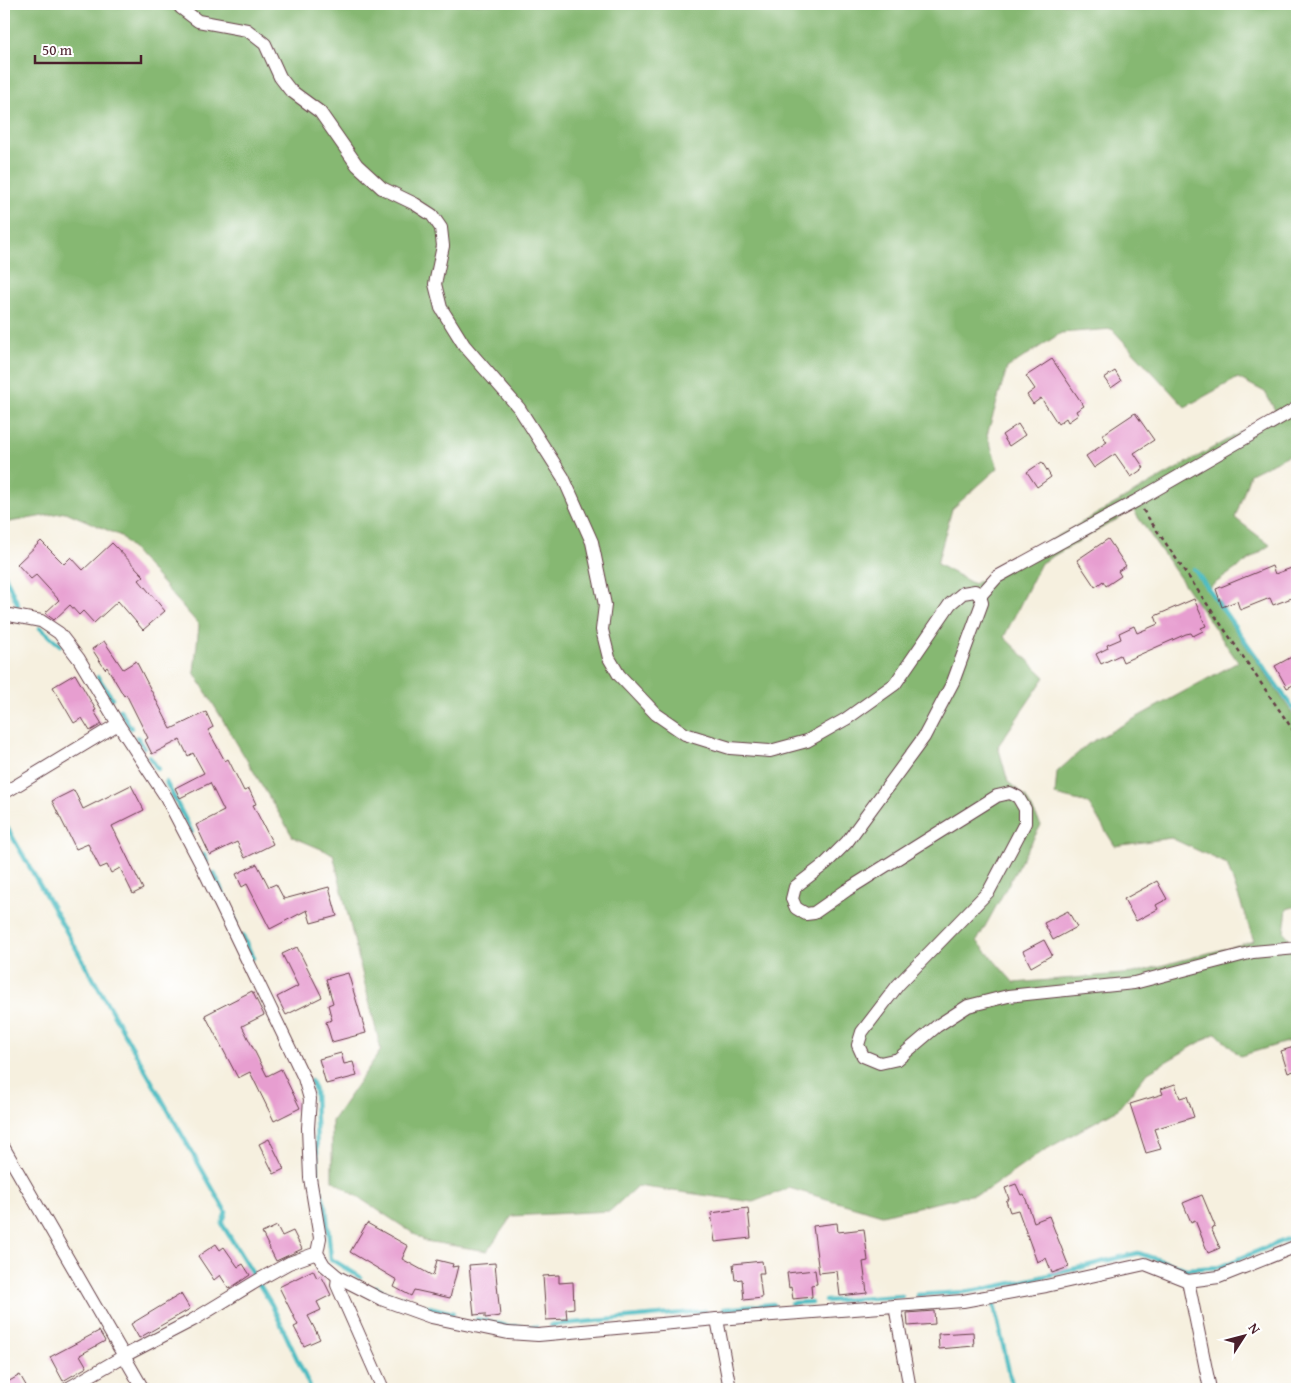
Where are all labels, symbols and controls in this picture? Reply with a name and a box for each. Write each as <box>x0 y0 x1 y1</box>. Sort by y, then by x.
scale bar <box>35 32 141 64</box>
text: 50 m <box>42 39 73 60</box>
north arrow <box>1218 1310 1268 1360</box>
text: N <box>1244 1319 1266 1339</box>

